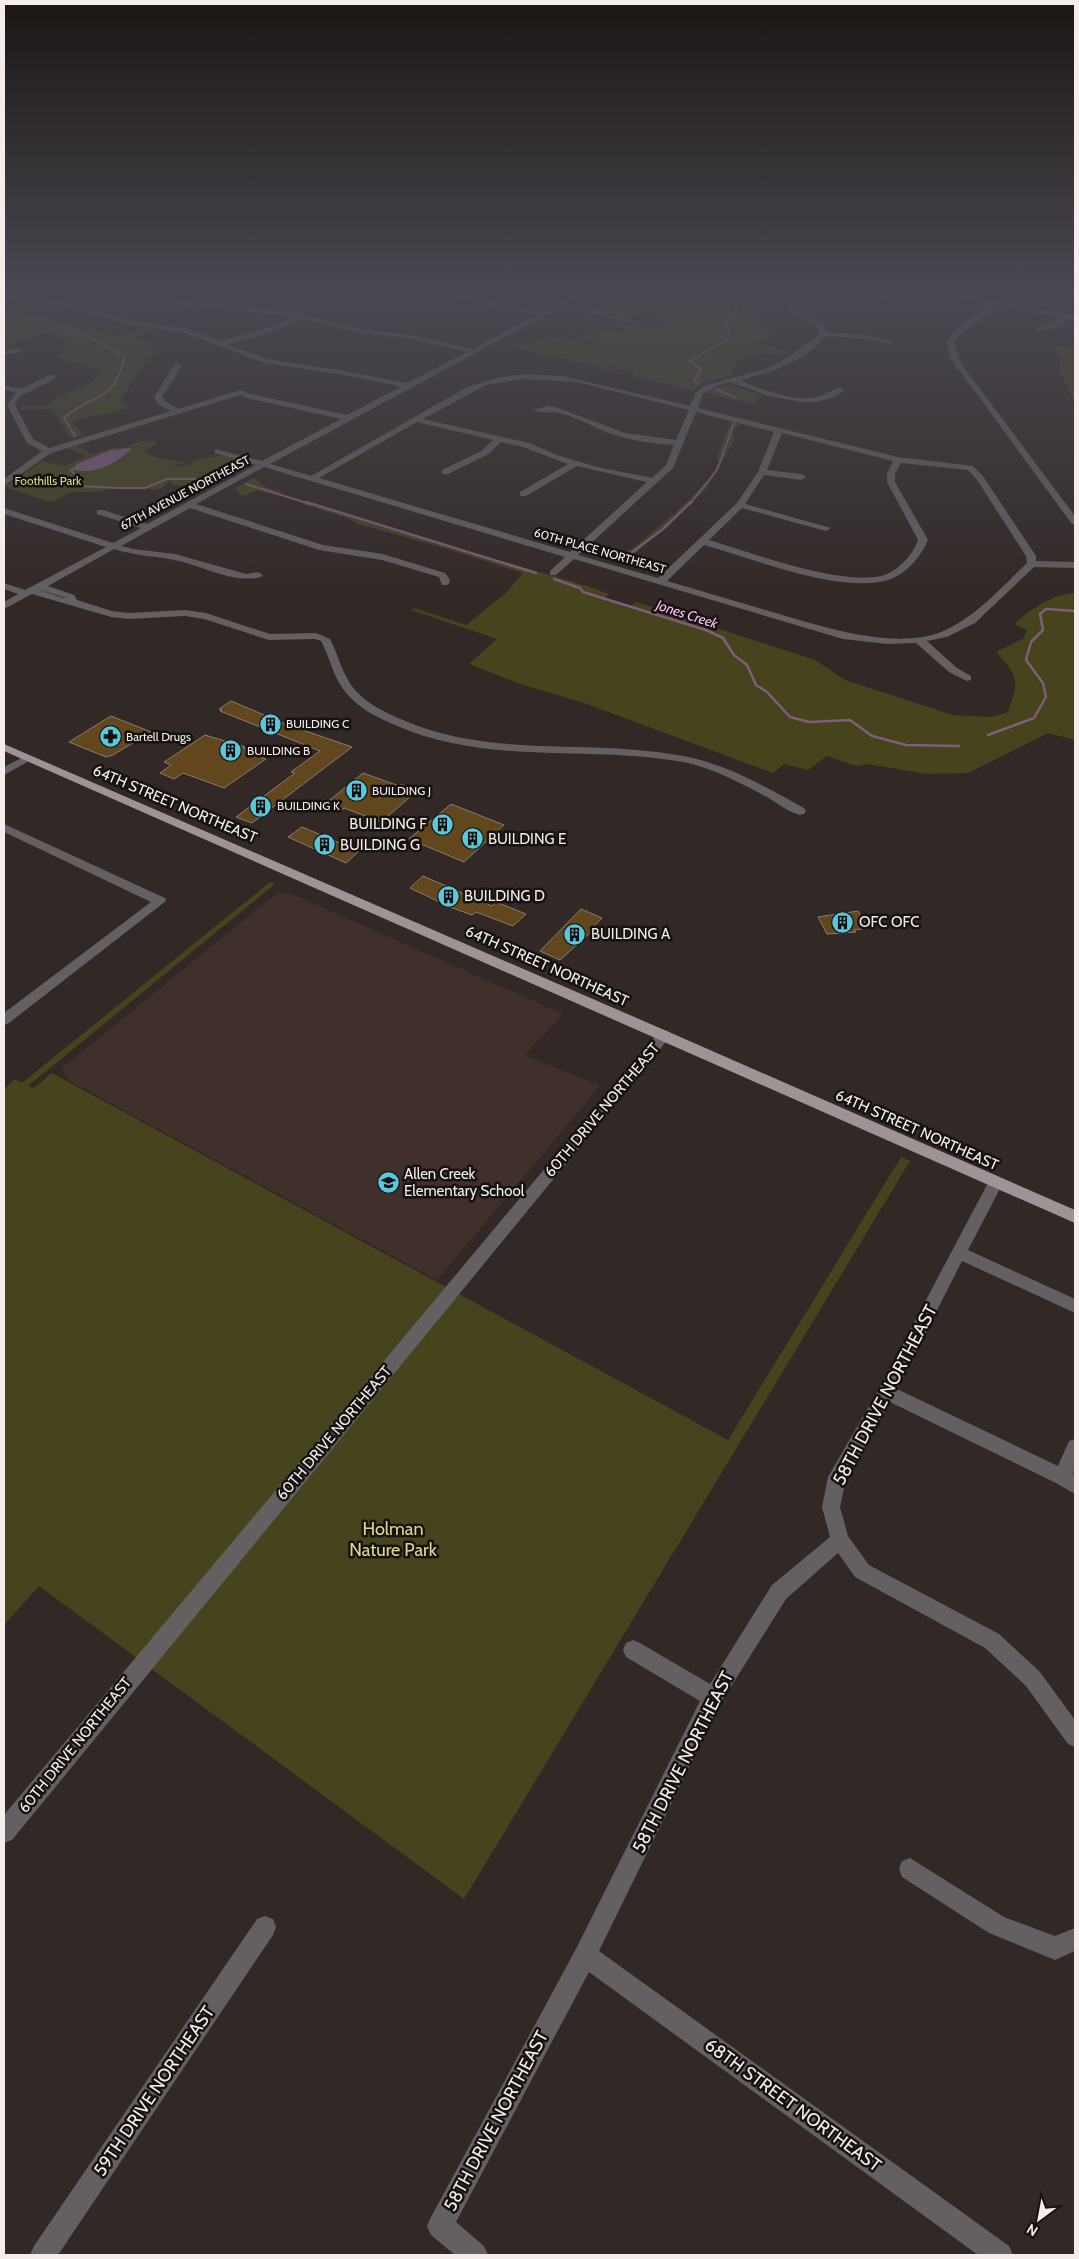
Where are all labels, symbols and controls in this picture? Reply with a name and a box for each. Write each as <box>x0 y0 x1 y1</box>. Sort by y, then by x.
street label: 67TH AVENUE NORTHEAST <box>117 452 253 533</box>
park label: Foothills Park <box>15 473 82 488</box>
street label: 60TH PLACE NORTHEAST <box>532 524 668 577</box>
water label: Jones Creek <box>652 595 721 633</box>
building icon: BUILDING C <box>258 712 282 736</box>
place label: BUILDING C <box>286 716 349 731</box>
pharmacy icon: Bartell Drugs <box>98 725 122 749</box>
place label: Bartell Drugs <box>126 729 191 744</box>
building icon: BUILDING B <box>219 739 243 763</box>
place label: BUILDING B <box>247 743 310 758</box>
street label: 64TH STREET NORTHEAST <box>90 761 260 847</box>
building icon: BUILDING J <box>344 779 368 803</box>
place label: BUILDING J <box>372 783 431 798</box>
building icon: BUILDING K <box>249 794 273 818</box>
place label: BUILDING K <box>277 798 340 813</box>
building icon: BUILDING F <box>431 812 455 836</box>
place label: BUILDING F <box>349 815 427 833</box>
building icon: BUILDING E <box>460 827 484 851</box>
place label: BUILDING E <box>488 830 566 848</box>
building icon: BUILDING G <box>312 833 336 857</box>
place label: BUILDING G <box>340 836 420 854</box>
building icon: BUILDING D <box>436 884 460 908</box>
place label: BUILDING D <box>464 887 545 905</box>
building icon: OFC OFC <box>831 910 855 934</box>
place label: OFC OFC <box>859 913 919 931</box>
street label: 64TH STREET NORTHEAST <box>463 922 631 1010</box>
building icon: BUILDING A <box>563 922 587 946</box>
place label: BUILDING A <box>591 925 671 943</box>
street label: 60TH DRIVE NORTHEAST <box>541 1039 663 1181</box>
street label: 64TH STREET NORTHEAST <box>833 1086 1001 1174</box>
place label: Allen Creek Elementary School <box>404 1165 525 1200</box>
school or university icon: Allen Creek Elementary School <box>376 1171 400 1195</box>
street label: 58TH DRIVE NORTHEAST <box>828 1301 942 1489</box>
street label: 60TH DRIVE NORTHEAST <box>273 1362 395 1504</box>
park label: Holman Nature Park <box>349 1518 438 1561</box>
street label: 58TH DRIVE NORTHEAST <box>628 1667 739 1857</box>
street label: 60TH DRIVE NORTHEAST <box>15 1674 135 1816</box>
street label: 59TH DRIVE NORTHEAST <box>89 2001 219 2180</box>
street label: 58TH DRIVE NORTHEAST <box>439 2027 553 2215</box>
street label: 68TH STREET NORTHEAST <box>701 2034 886 2177</box>
north arrow <box>1014 2194 1064 2244</box>
text: N <box>1023 2220 1041 2240</box>

